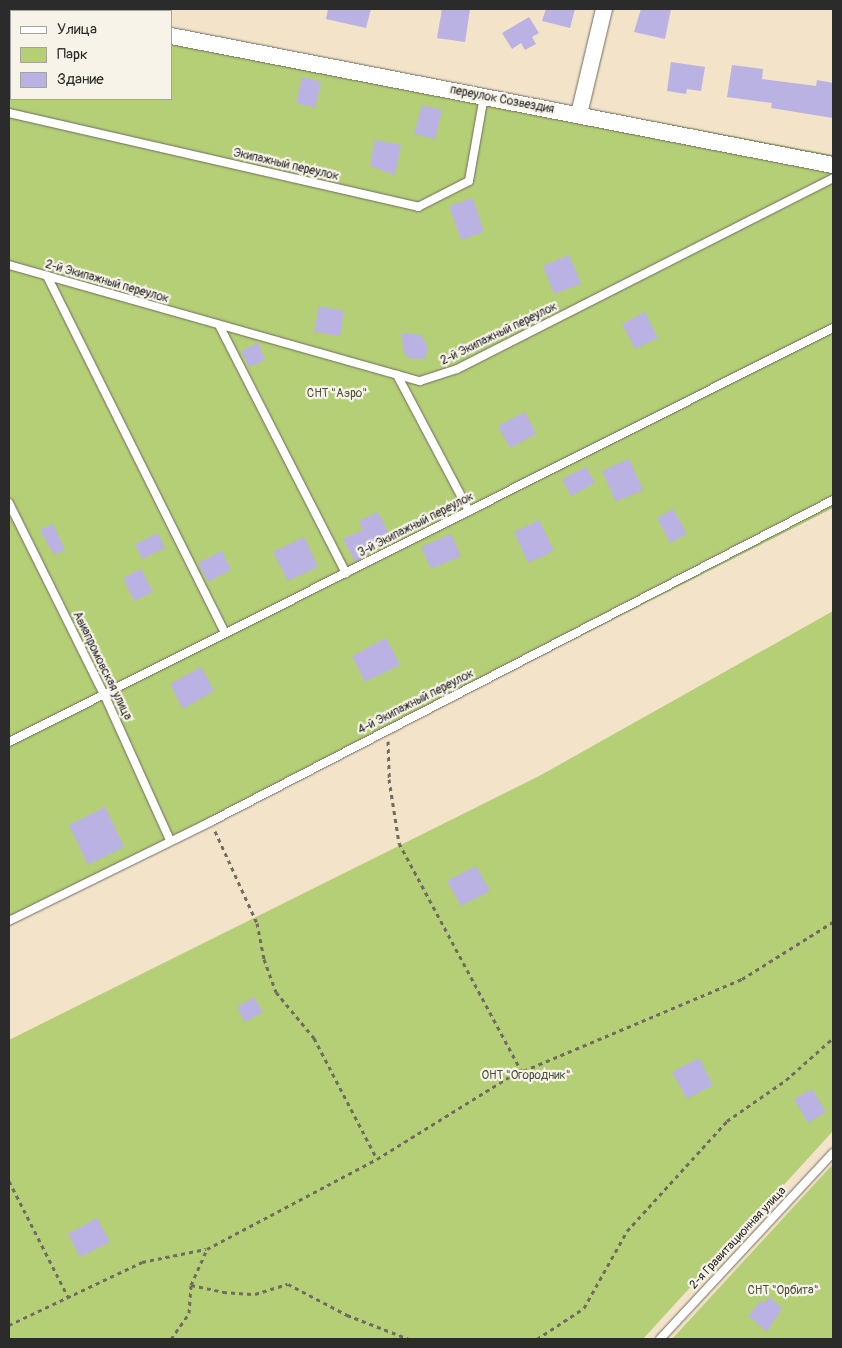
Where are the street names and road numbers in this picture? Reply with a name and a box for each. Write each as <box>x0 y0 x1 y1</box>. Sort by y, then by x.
street label: переулок Созвездия <box>449 83 555 117</box>
street label: Экипажный переулок <box>232 146 340 184</box>
street label: 2-й Экипажный переулок <box>43 257 171 307</box>
street label: 2-й Экипажный переулок <box>438 299 560 369</box>
street label: 3-й Экипажный переулок <box>356 490 476 560</box>
street label: Авиапромовская улица <box>69 609 135 723</box>
street label: 4-й Экипажный переулок <box>356 666 476 738</box>
street label: 2-я Гравитационная улица <box>687 1184 789 1292</box>

